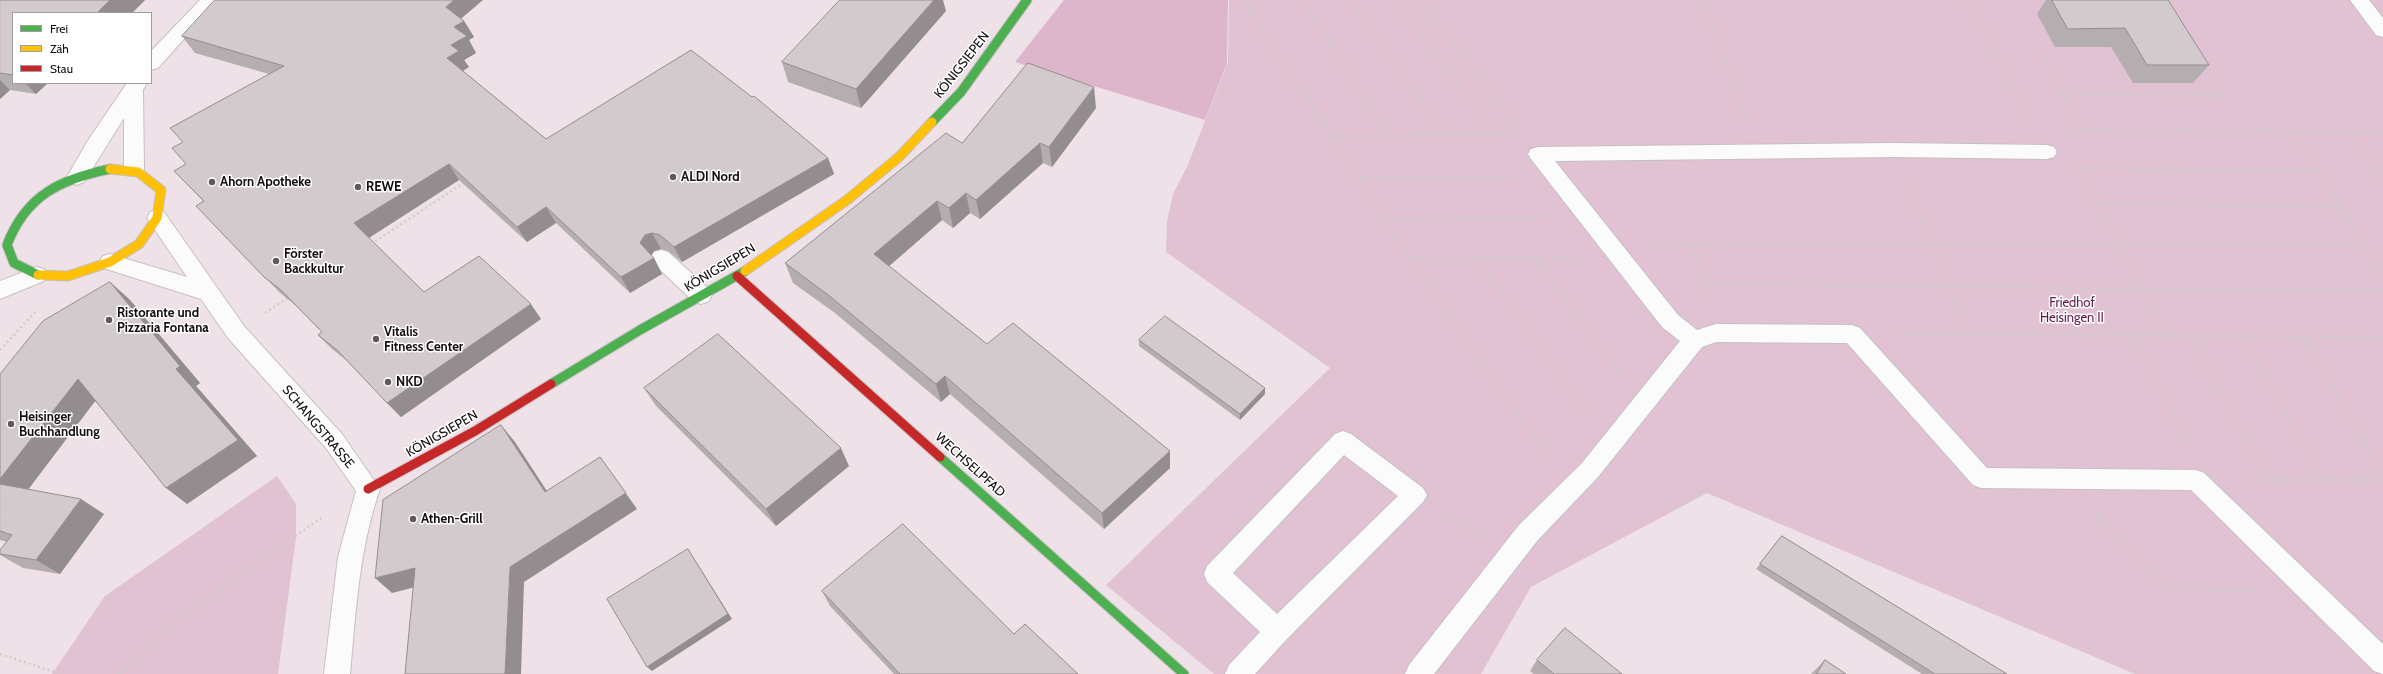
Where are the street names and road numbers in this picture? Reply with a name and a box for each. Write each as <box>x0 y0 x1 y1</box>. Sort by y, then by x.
street label: KÖNIGSIEPEN <box>931 29 993 101</box>
street label: KÖNIGSIEPEN <box>682 241 758 295</box>
street label: SCHANGSTRASSE <box>279 382 357 472</box>
street label: KÖNIGSIEPEN <box>403 407 481 461</box>
street label: WECHSELPFAD <box>932 429 1008 501</box>

